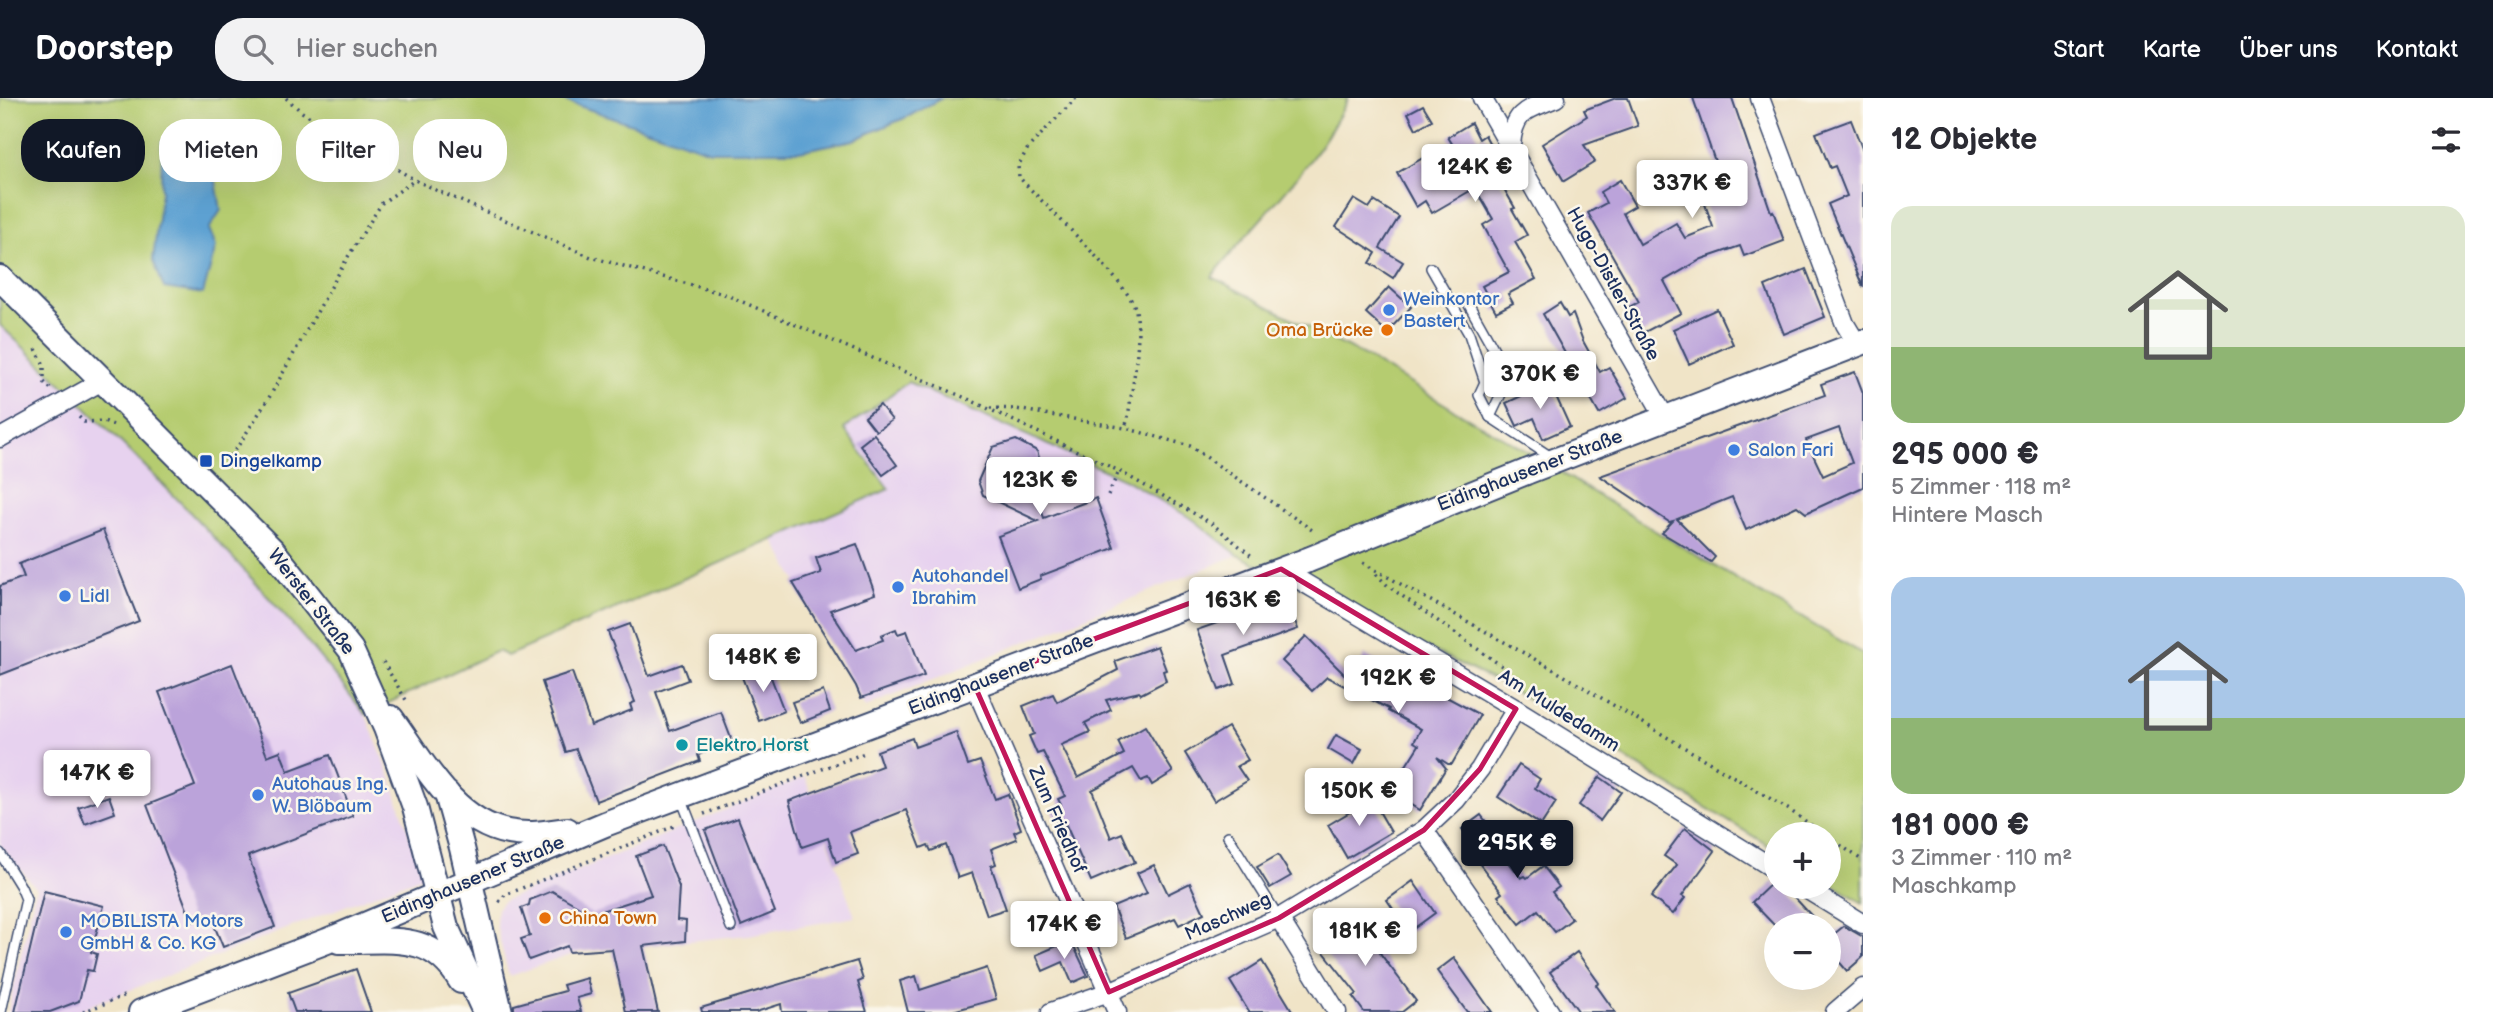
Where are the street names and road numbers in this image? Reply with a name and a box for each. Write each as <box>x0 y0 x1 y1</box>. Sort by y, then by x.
street label: Hugo-Distler-Straße <box>1561 203 1665 365</box>
street label: Eidinghausener Straße <box>1434 425 1626 517</box>
street label: Werster Straße <box>262 544 360 660</box>
street label: Eidinghausener Straße <box>905 629 1097 721</box>
street label: Am Muldedamm <box>1494 664 1624 758</box>
street label: Zum Friedhof <box>1023 762 1091 877</box>
street label: Eidinghausener Straße <box>378 831 568 929</box>
street label: Maschweg <box>1181 888 1275 946</box>

